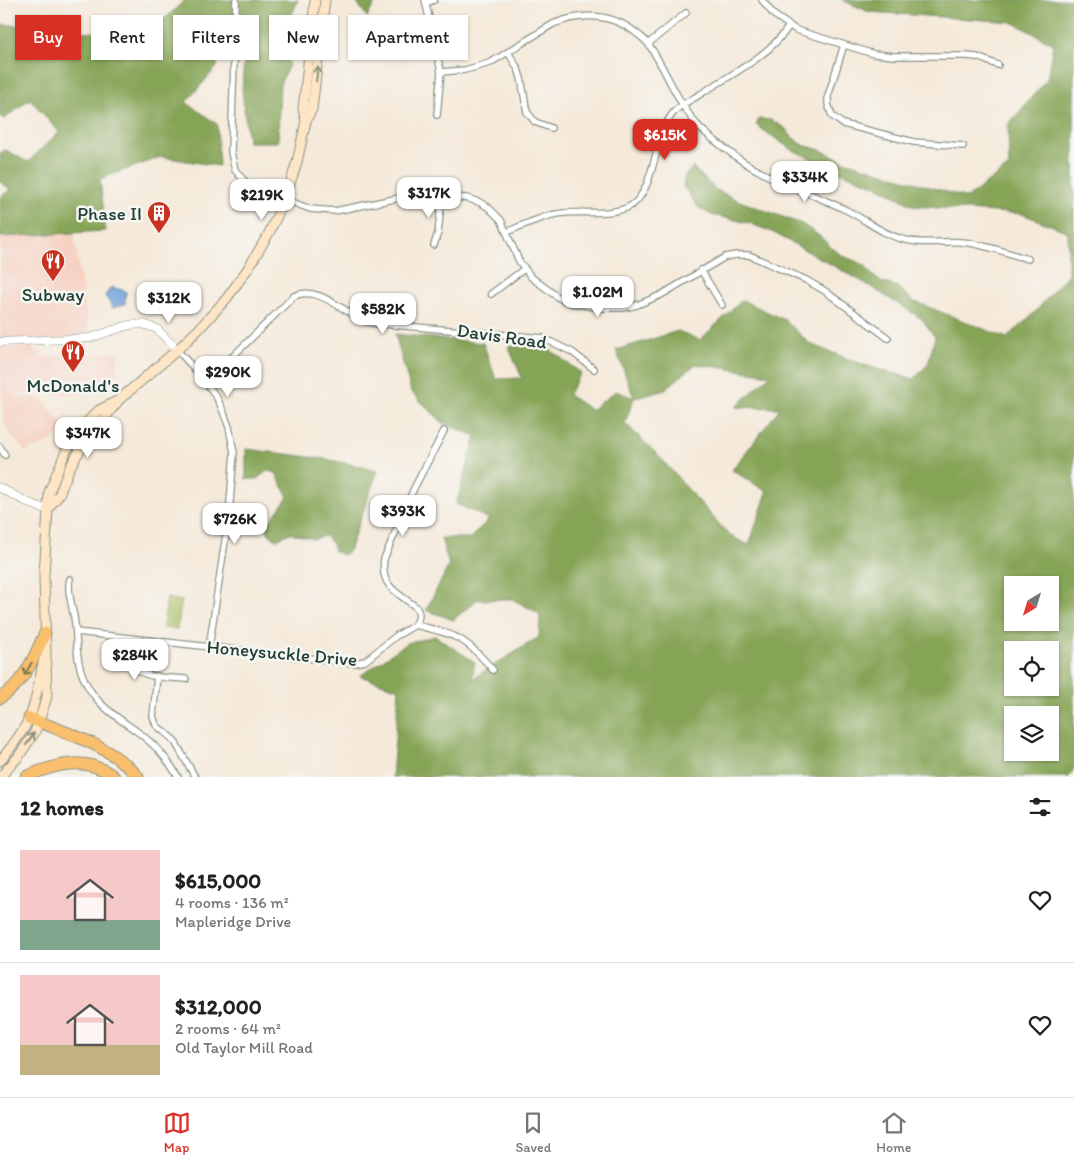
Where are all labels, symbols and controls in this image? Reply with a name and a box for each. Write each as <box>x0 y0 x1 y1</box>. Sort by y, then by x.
chip: Buy <box>15 15 81 60</box>
chip: Rent <box>91 15 163 60</box>
chip: Filters <box>173 15 259 60</box>
chip: New <box>269 15 338 60</box>
chip: Apartment <box>348 15 468 60</box>
one-way arrow <box>312 66 322 82</box>
pin: $615K <box>630 119 700 161</box>
text: $615K <box>644 125 686 144</box>
pin: $334K <box>770 160 840 203</box>
text: $334K <box>782 167 828 186</box>
pin: $317K <box>394 176 464 219</box>
pin: $219K <box>227 178 297 221</box>
text: $317K <box>408 183 450 202</box>
text: $219K <box>241 185 283 204</box>
building icon: Phase II <box>146 200 172 234</box>
place label: Phase II <box>77 202 142 225</box>
restaurant icon: Subway <box>40 248 66 282</box>
pin: $1.02M <box>557 276 639 318</box>
pin: $312K <box>134 282 204 324</box>
text: $1.02M <box>573 282 623 301</box>
place label: Subway <box>22 283 84 306</box>
text: $312K <box>148 288 190 307</box>
pin: $582K <box>348 292 418 335</box>
text: $582K <box>361 299 405 318</box>
street label: Davis Road <box>456 318 549 354</box>
restaurant icon: McDonald's <box>60 339 86 373</box>
pin: $290K <box>193 356 263 398</box>
text: $290K <box>206 362 250 381</box>
place label: McDonald's <box>27 374 119 397</box>
pin: $347K <box>53 416 123 459</box>
text: $347K <box>66 423 110 442</box>
pin: $393K <box>368 494 438 537</box>
text: $393K <box>381 501 425 520</box>
pin: $726K <box>200 502 270 545</box>
text: $726K <box>213 509 257 528</box>
north arrow <box>1004 576 1059 631</box>
map controls <box>1004 576 1059 761</box>
street label: Honeysuckle Drive <box>206 635 358 671</box>
pin: $284K <box>100 638 170 681</box>
button: locate <box>1004 641 1059 696</box>
text: $284K <box>112 645 158 664</box>
one-way arrow <box>22 662 32 676</box>
button: layers <box>1004 706 1059 761</box>
one-way arrow <box>25 732 35 746</box>
icon: filters <box>1026 793 1054 821</box>
text: 12 homes <box>20 795 104 820</box>
text: $615,000 <box>175 868 261 893</box>
icon: home <box>60 870 120 930</box>
icon: heart <box>1026 886 1054 914</box>
text: 4 rooms · 136 m² <box>175 893 289 912</box>
text: Mapleridge Drive <box>175 912 291 931</box>
text: $312,000 <box>175 994 262 1019</box>
icon: home <box>60 995 120 1055</box>
icon: heart <box>1026 1011 1054 1039</box>
text: 2 rooms · 64 m² <box>175 1019 281 1038</box>
text: Old Taylor Mill Road <box>175 1038 313 1057</box>
tab: Map <box>163 1109 191 1156</box>
tab: Saved <box>516 1109 551 1156</box>
tab: Home <box>876 1109 912 1156</box>

